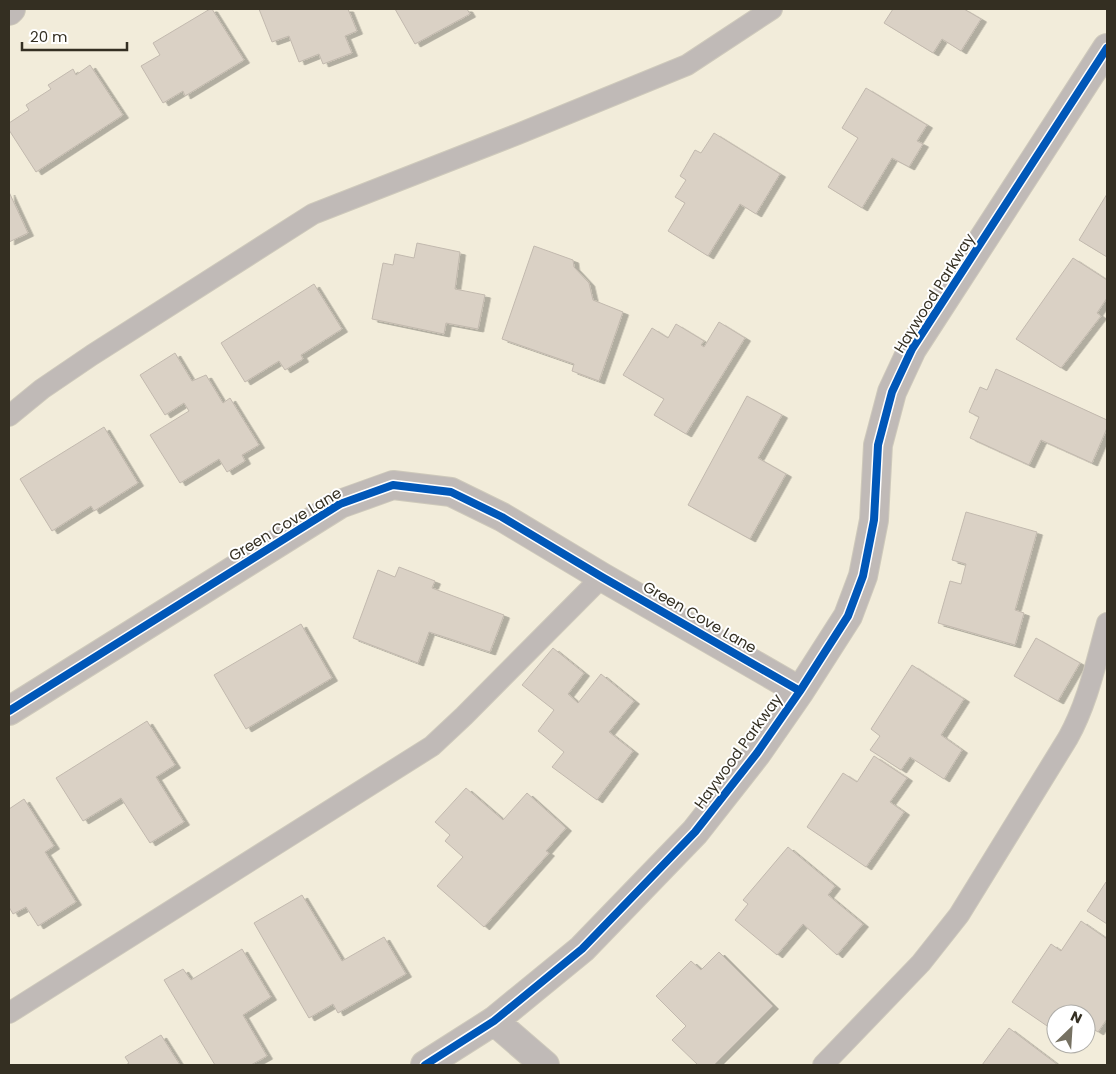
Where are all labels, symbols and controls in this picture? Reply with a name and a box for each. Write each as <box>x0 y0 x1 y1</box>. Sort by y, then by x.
scale bar <box>22 20 128 52</box>
text: 20 m <box>30 26 68 47</box>
street label: Haywood Parkway <box>889 229 980 357</box>
street label: Green Cove Lane <box>225 482 345 566</box>
street label: Green Cove Lane <box>639 576 761 658</box>
street label: Haywood Parkway <box>689 689 787 813</box>
north arrow <box>1046 1004 1096 1054</box>
text: N <box>1067 1006 1085 1029</box>

